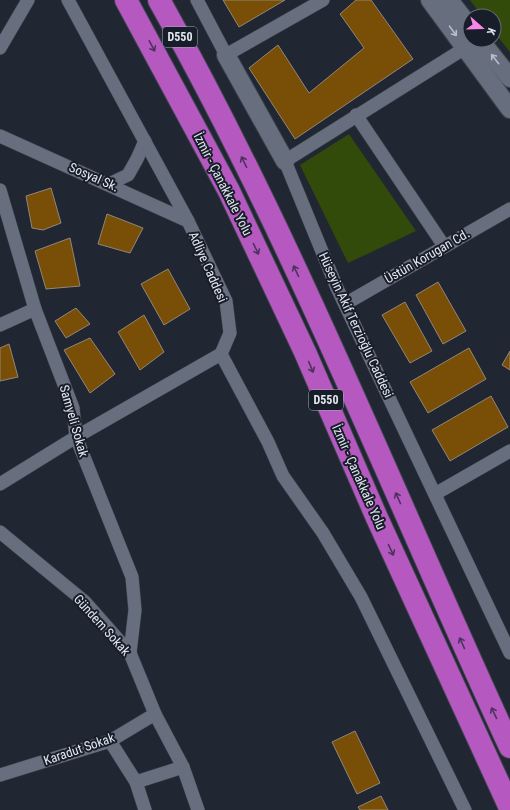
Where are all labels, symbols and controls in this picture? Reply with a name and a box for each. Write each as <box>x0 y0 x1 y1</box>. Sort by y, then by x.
north arrow <box>462 8 502 48</box>
one-way arrow <box>449 26 457 37</box>
text: K <box>483 26 498 37</box>
road number: D550 <box>163 27 197 47</box>
one-way arrow <box>148 40 156 52</box>
one-way arrow <box>490 54 499 65</box>
street label: İzmir - Çanakkale Yolu <box>191 130 255 238</box>
one-way arrow <box>240 157 247 169</box>
street label: Sosyal Sk. <box>67 159 121 195</box>
street label: Üstün Korugan Cd. <box>382 226 472 286</box>
street label: Adliye Caddesi <box>186 229 230 305</box>
one-way arrow <box>253 243 260 255</box>
street label: Hüseyin Akif Terzioğlu Caddesi <box>316 250 396 400</box>
one-way arrow <box>292 265 299 277</box>
one-way arrow <box>308 360 316 372</box>
street label: Samyeli Sokak <box>57 383 91 459</box>
road number: D550 <box>309 390 343 410</box>
street label: İzmir - Çanakkale Yolu <box>329 422 389 532</box>
one-way arrow <box>394 493 401 505</box>
one-way arrow <box>388 544 396 556</box>
street label: Gündem Sokak <box>71 591 133 659</box>
one-way arrow <box>458 637 465 649</box>
one-way arrow <box>490 707 497 719</box>
street label: Karadut Sokak <box>42 730 117 768</box>

